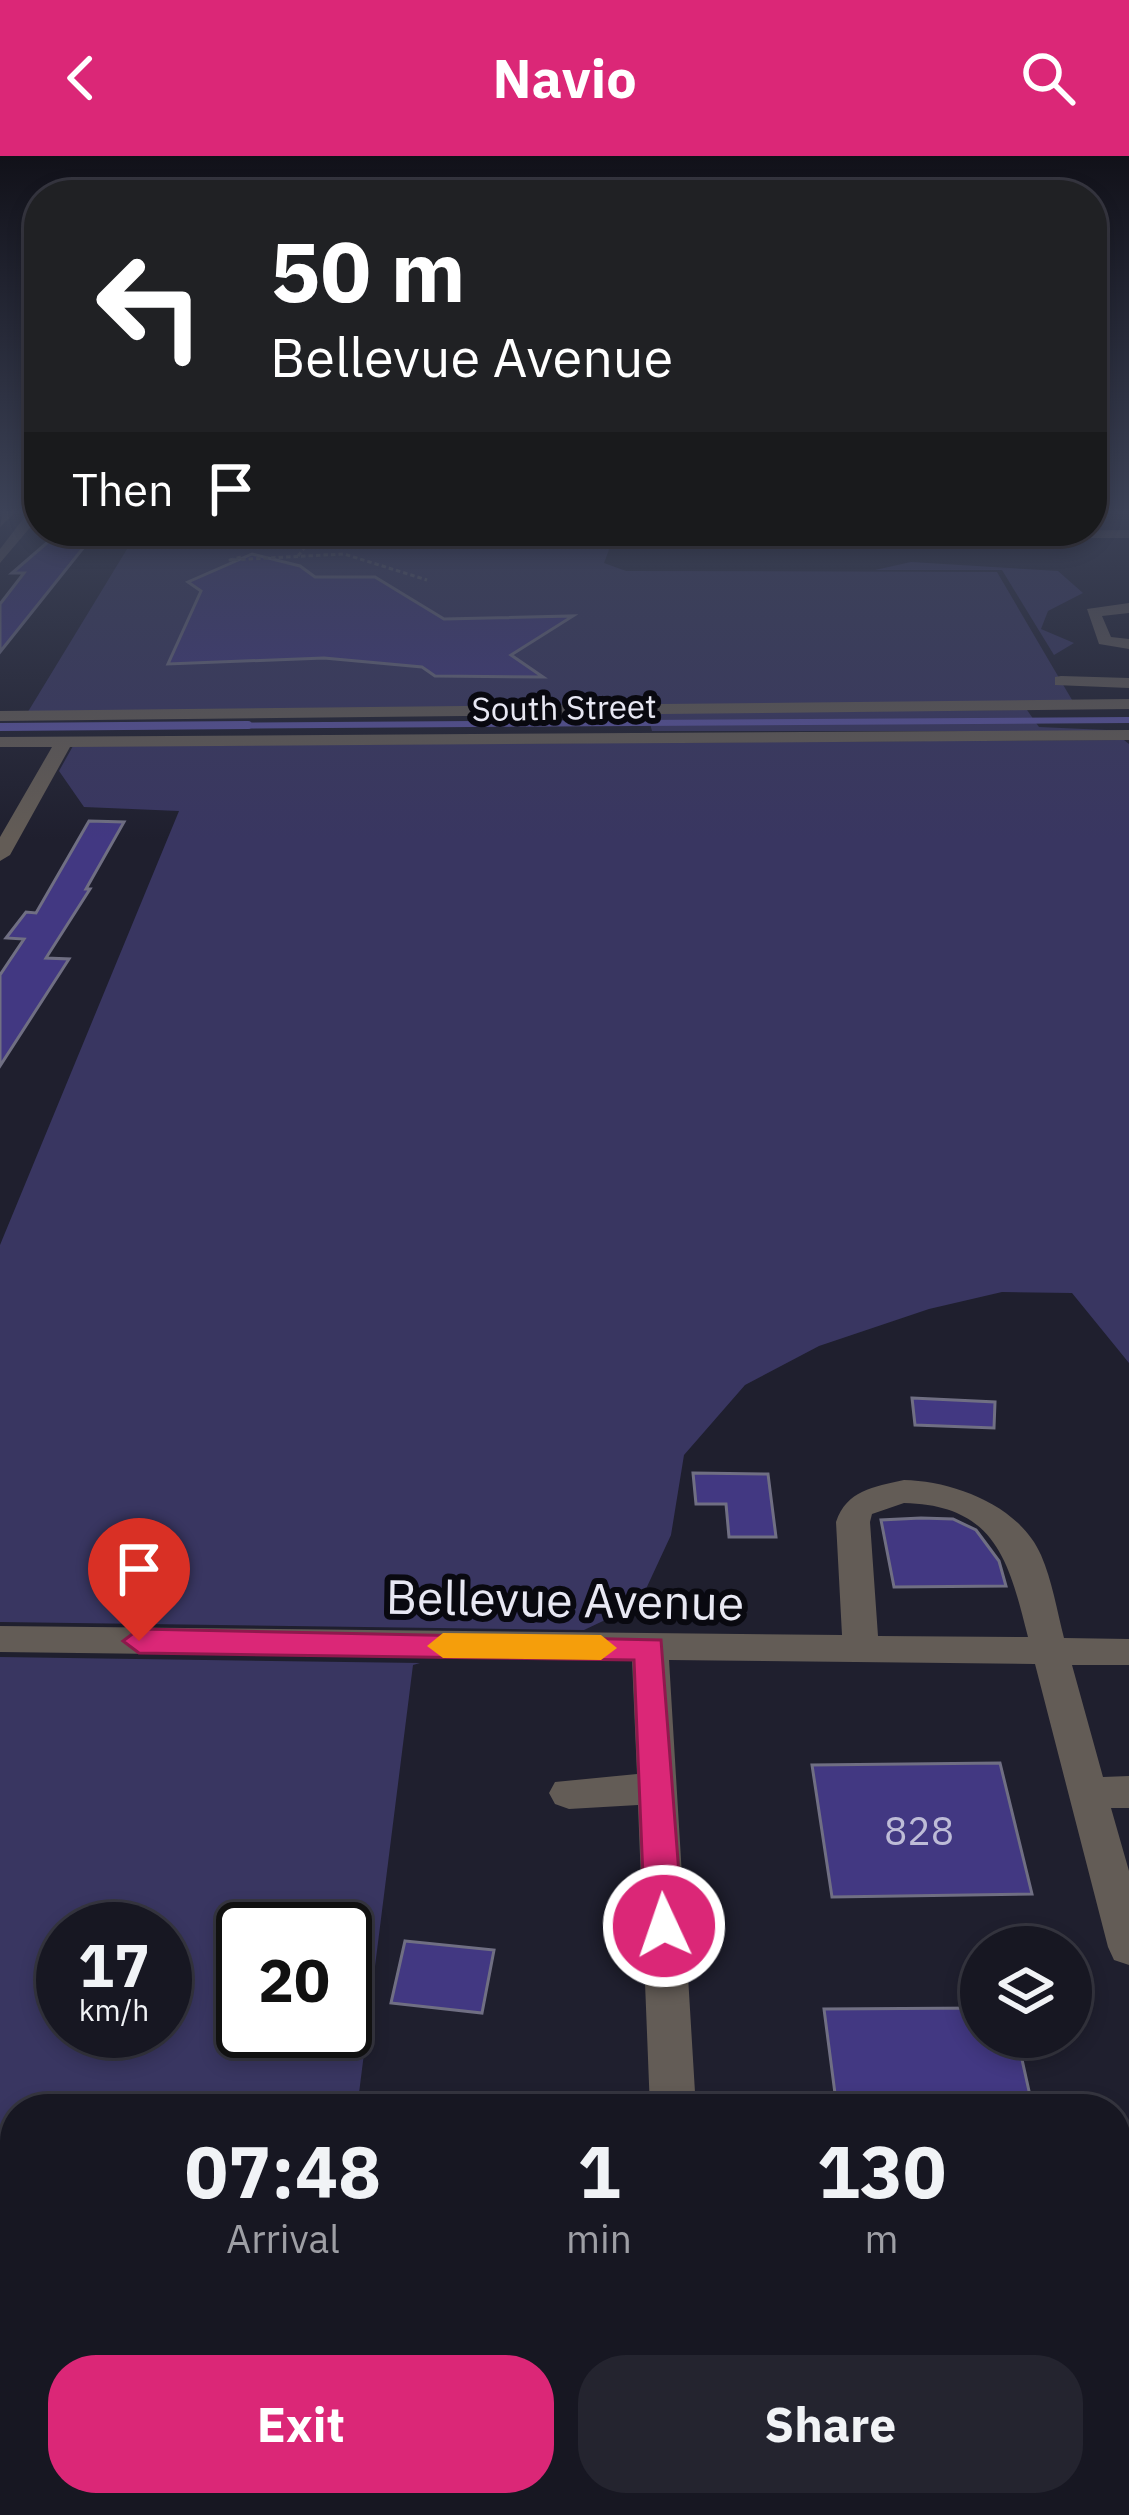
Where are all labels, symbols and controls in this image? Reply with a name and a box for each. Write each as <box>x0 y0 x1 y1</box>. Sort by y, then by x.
text: Navio <box>492 43 637 113</box>
icon: back <box>48 45 114 111</box>
icon: search <box>1015 45 1081 111</box>
text: 50 m <box>270 216 466 325</box>
icon: left <box>72 228 228 384</box>
text: Bellevue Avenue <box>270 322 673 392</box>
icon: arrive <box>198 456 264 522</box>
text: Then <box>72 460 174 518</box>
street label: South Street <box>471 684 657 730</box>
pin <box>88 1518 190 1641</box>
icon: arrive <box>106 1536 172 1602</box>
street label: Bellevue Avenue <box>385 1565 745 1633</box>
house number: 828 <box>884 1805 954 1856</box>
position arrow <box>601 1863 727 1989</box>
speed limit sign: 20 <box>216 1902 372 2058</box>
text: 17 <box>78 1925 150 2004</box>
map controls <box>960 1926 1092 2058</box>
button: layers <box>960 1926 1092 2058</box>
text: km/h <box>79 1990 149 2029</box>
text: 07:48 <box>185 2124 381 2218</box>
text: 1 <box>577 2124 621 2218</box>
text: 130 <box>817 2124 946 2218</box>
text: Arrival <box>226 2213 340 2264</box>
text: min <box>566 2213 632 2264</box>
text: m <box>864 2213 899 2264</box>
button: Exit <box>48 2355 554 2493</box>
button: Share <box>578 2355 1083 2493</box>

